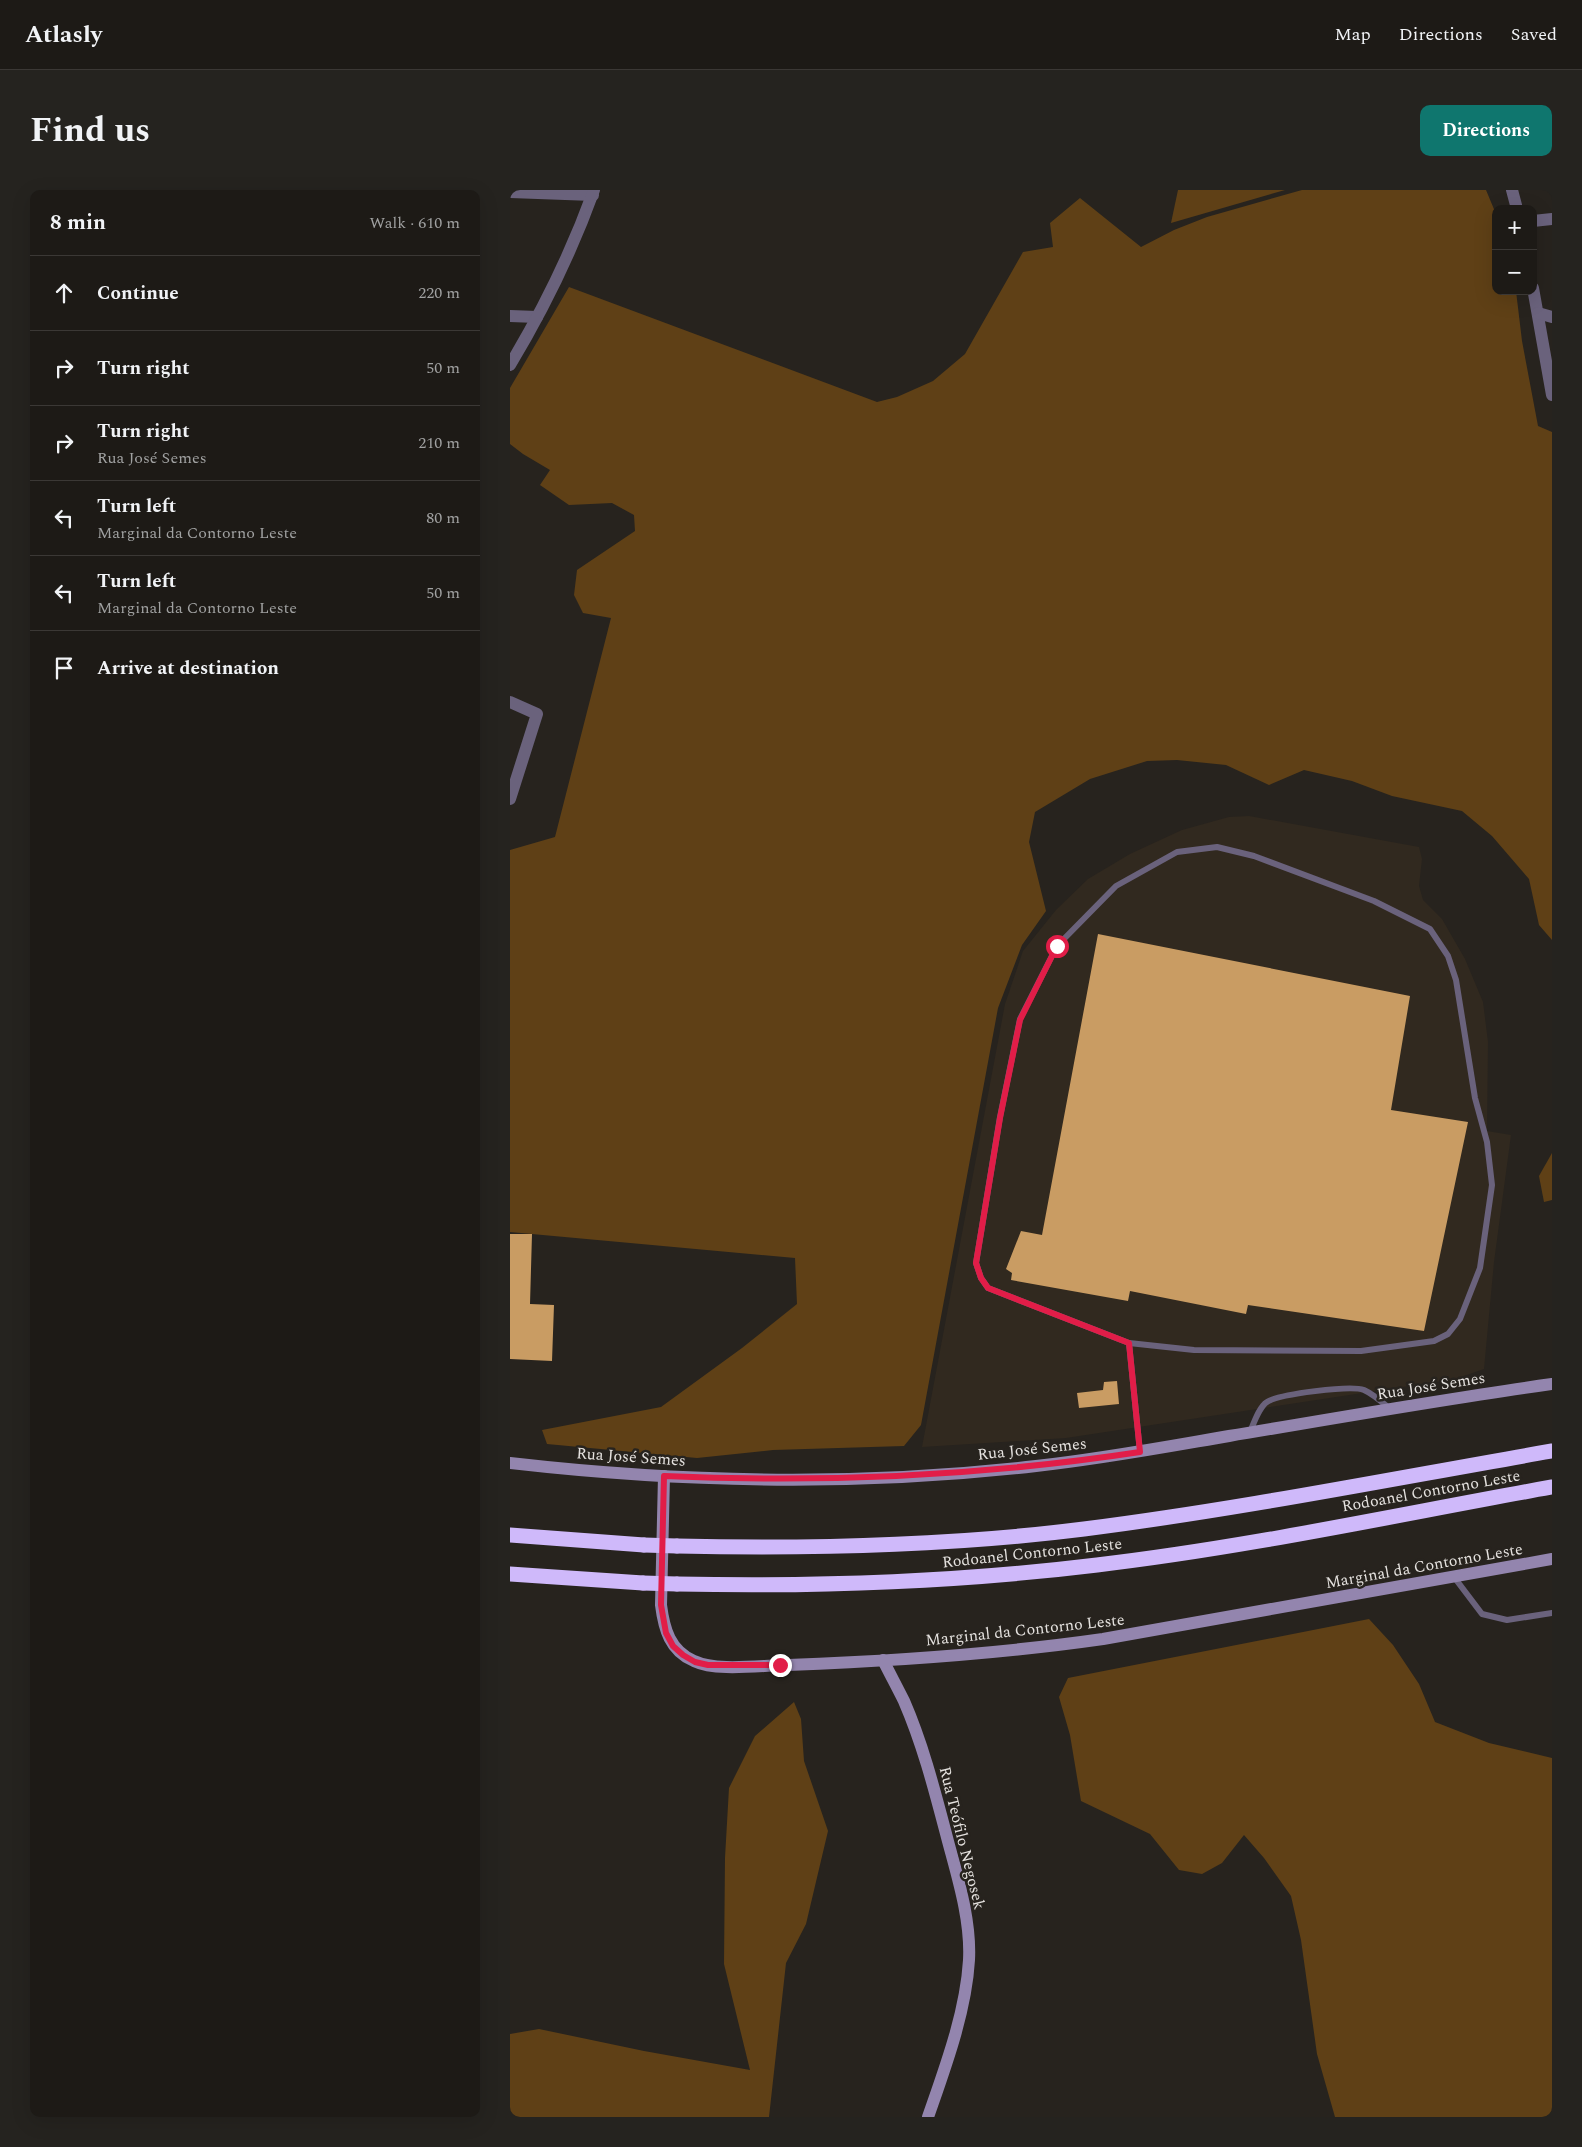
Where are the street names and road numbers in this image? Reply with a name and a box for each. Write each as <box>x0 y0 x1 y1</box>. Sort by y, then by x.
street label: Rua José Semes <box>1375 1366 1487 1406</box>
street label: Rua José Semes <box>976 1431 1088 1467</box>
street label: Rua José Semes <box>576 1441 686 1473</box>
street label: Rodoanel Contorno Leste <box>1340 1463 1522 1519</box>
street label: Rodoanel Contorno Leste <box>941 1532 1123 1574</box>
street label: Marginal da Contorno Leste <box>1323 1537 1525 1595</box>
street label: Marginal da Contorno Leste <box>924 1608 1126 1652</box>
street label: Rua Teófilo Negosek <box>933 1764 991 1912</box>

